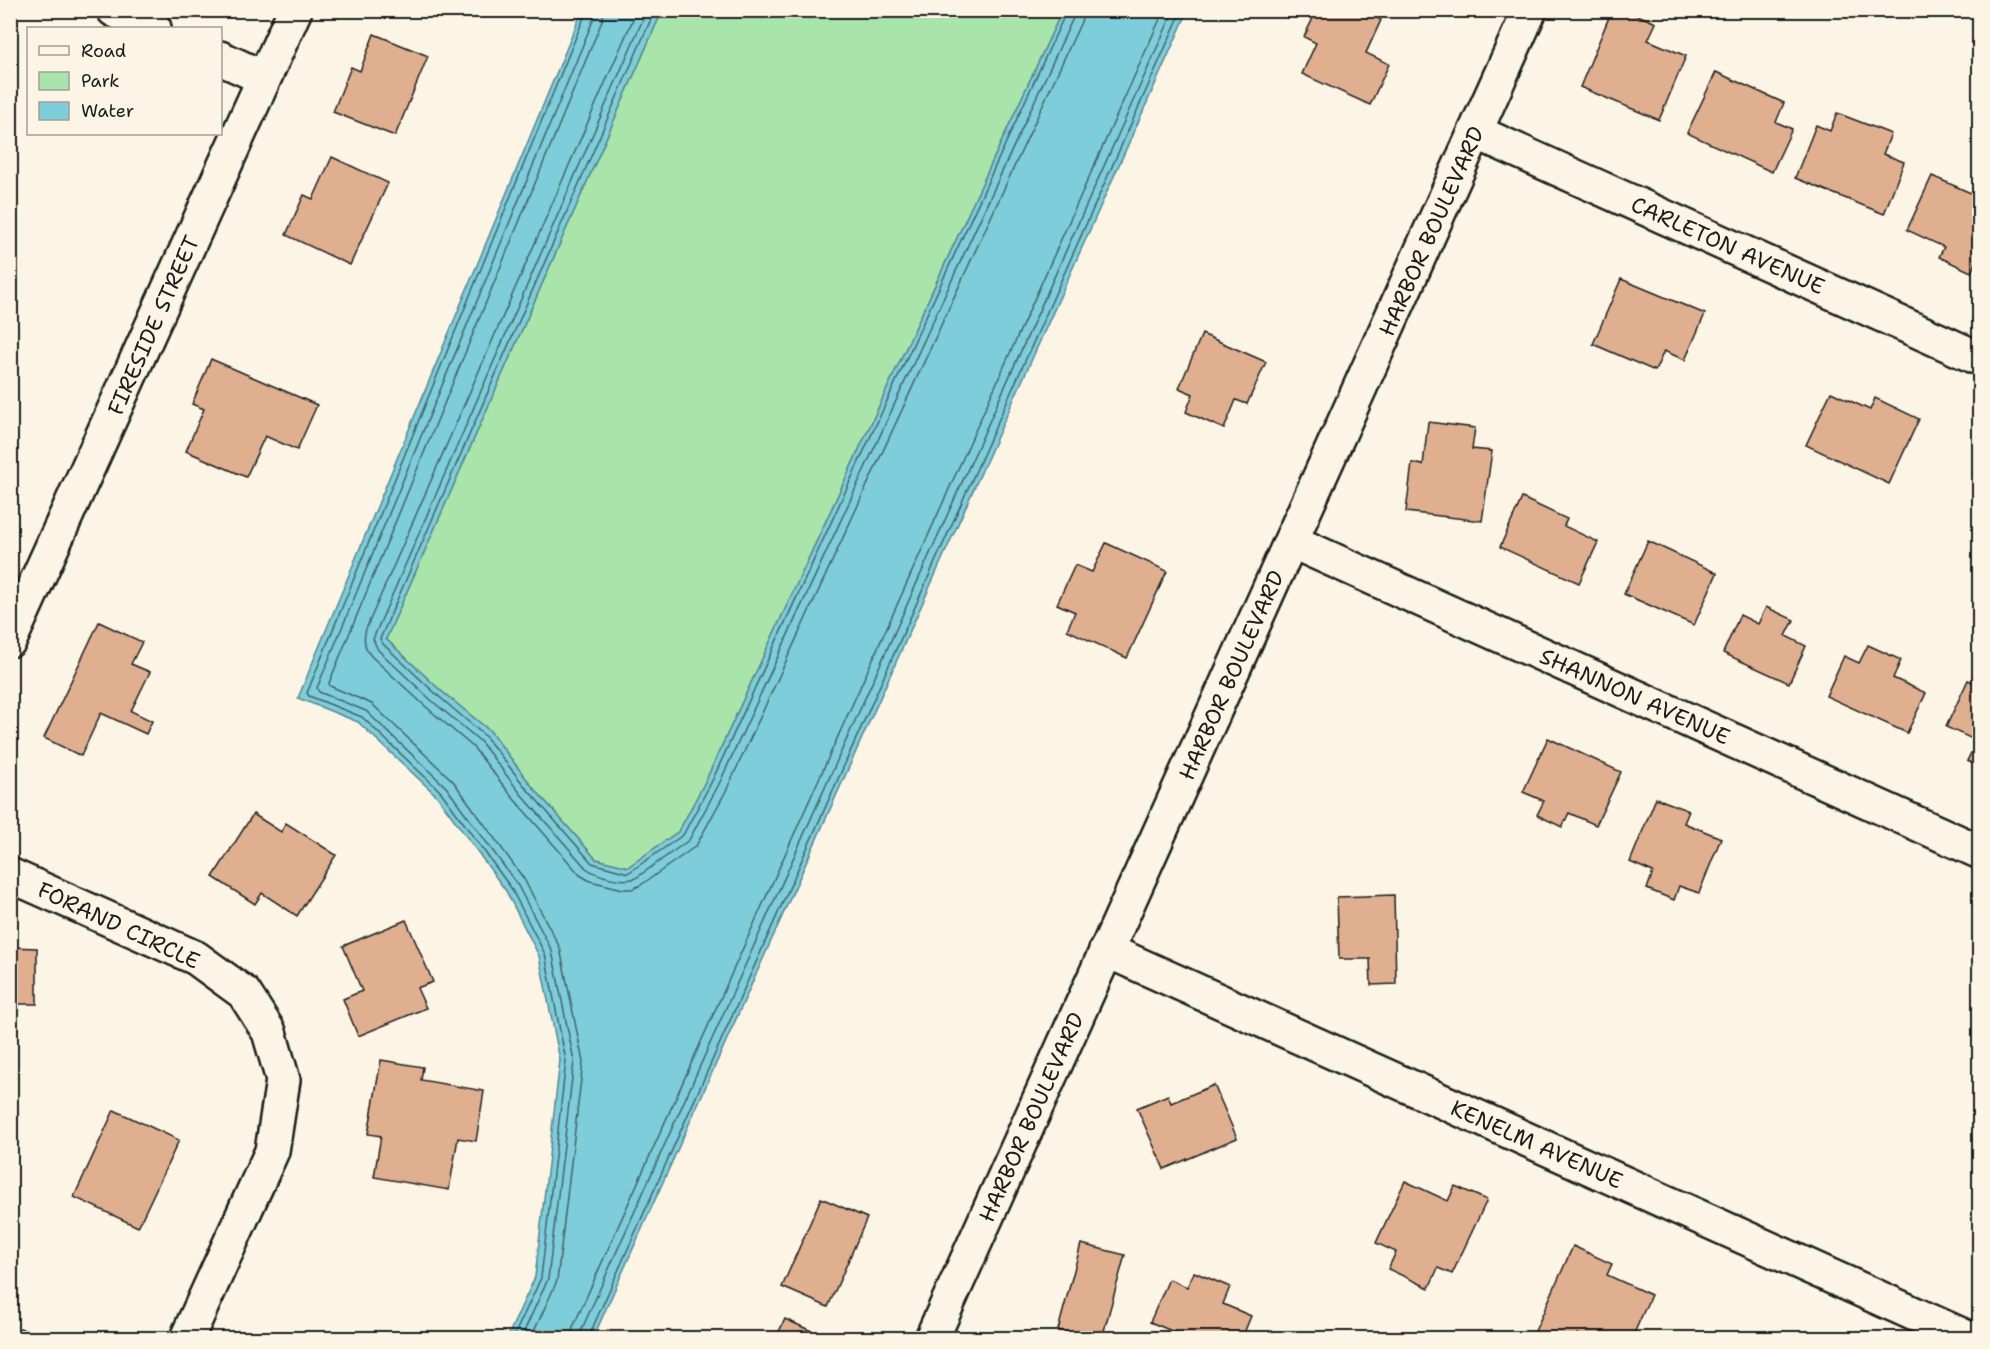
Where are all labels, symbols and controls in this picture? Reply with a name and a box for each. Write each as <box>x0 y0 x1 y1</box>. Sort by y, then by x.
legend <box>27 27 222 135</box>
text: Road <box>81 39 126 63</box>
text: Park <box>81 69 120 93</box>
text: Water <box>81 99 134 123</box>
street label: HARBOR BOULEVARD <box>1372 122 1491 341</box>
street label: CARLETON AVENUE <box>1626 190 1829 301</box>
street label: FIRESIDE STREET <box>101 231 206 420</box>
street label: HARBOR BOULEVARD <box>1172 566 1291 785</box>
street label: SHANNON AVENUE <box>1535 641 1734 751</box>
street label: FORAND CIRCLE <box>33 875 205 976</box>
street label: HARBOR BOULEVARD <box>972 1008 1091 1227</box>
street label: KENELM AVENUE <box>1446 1094 1627 1195</box>

